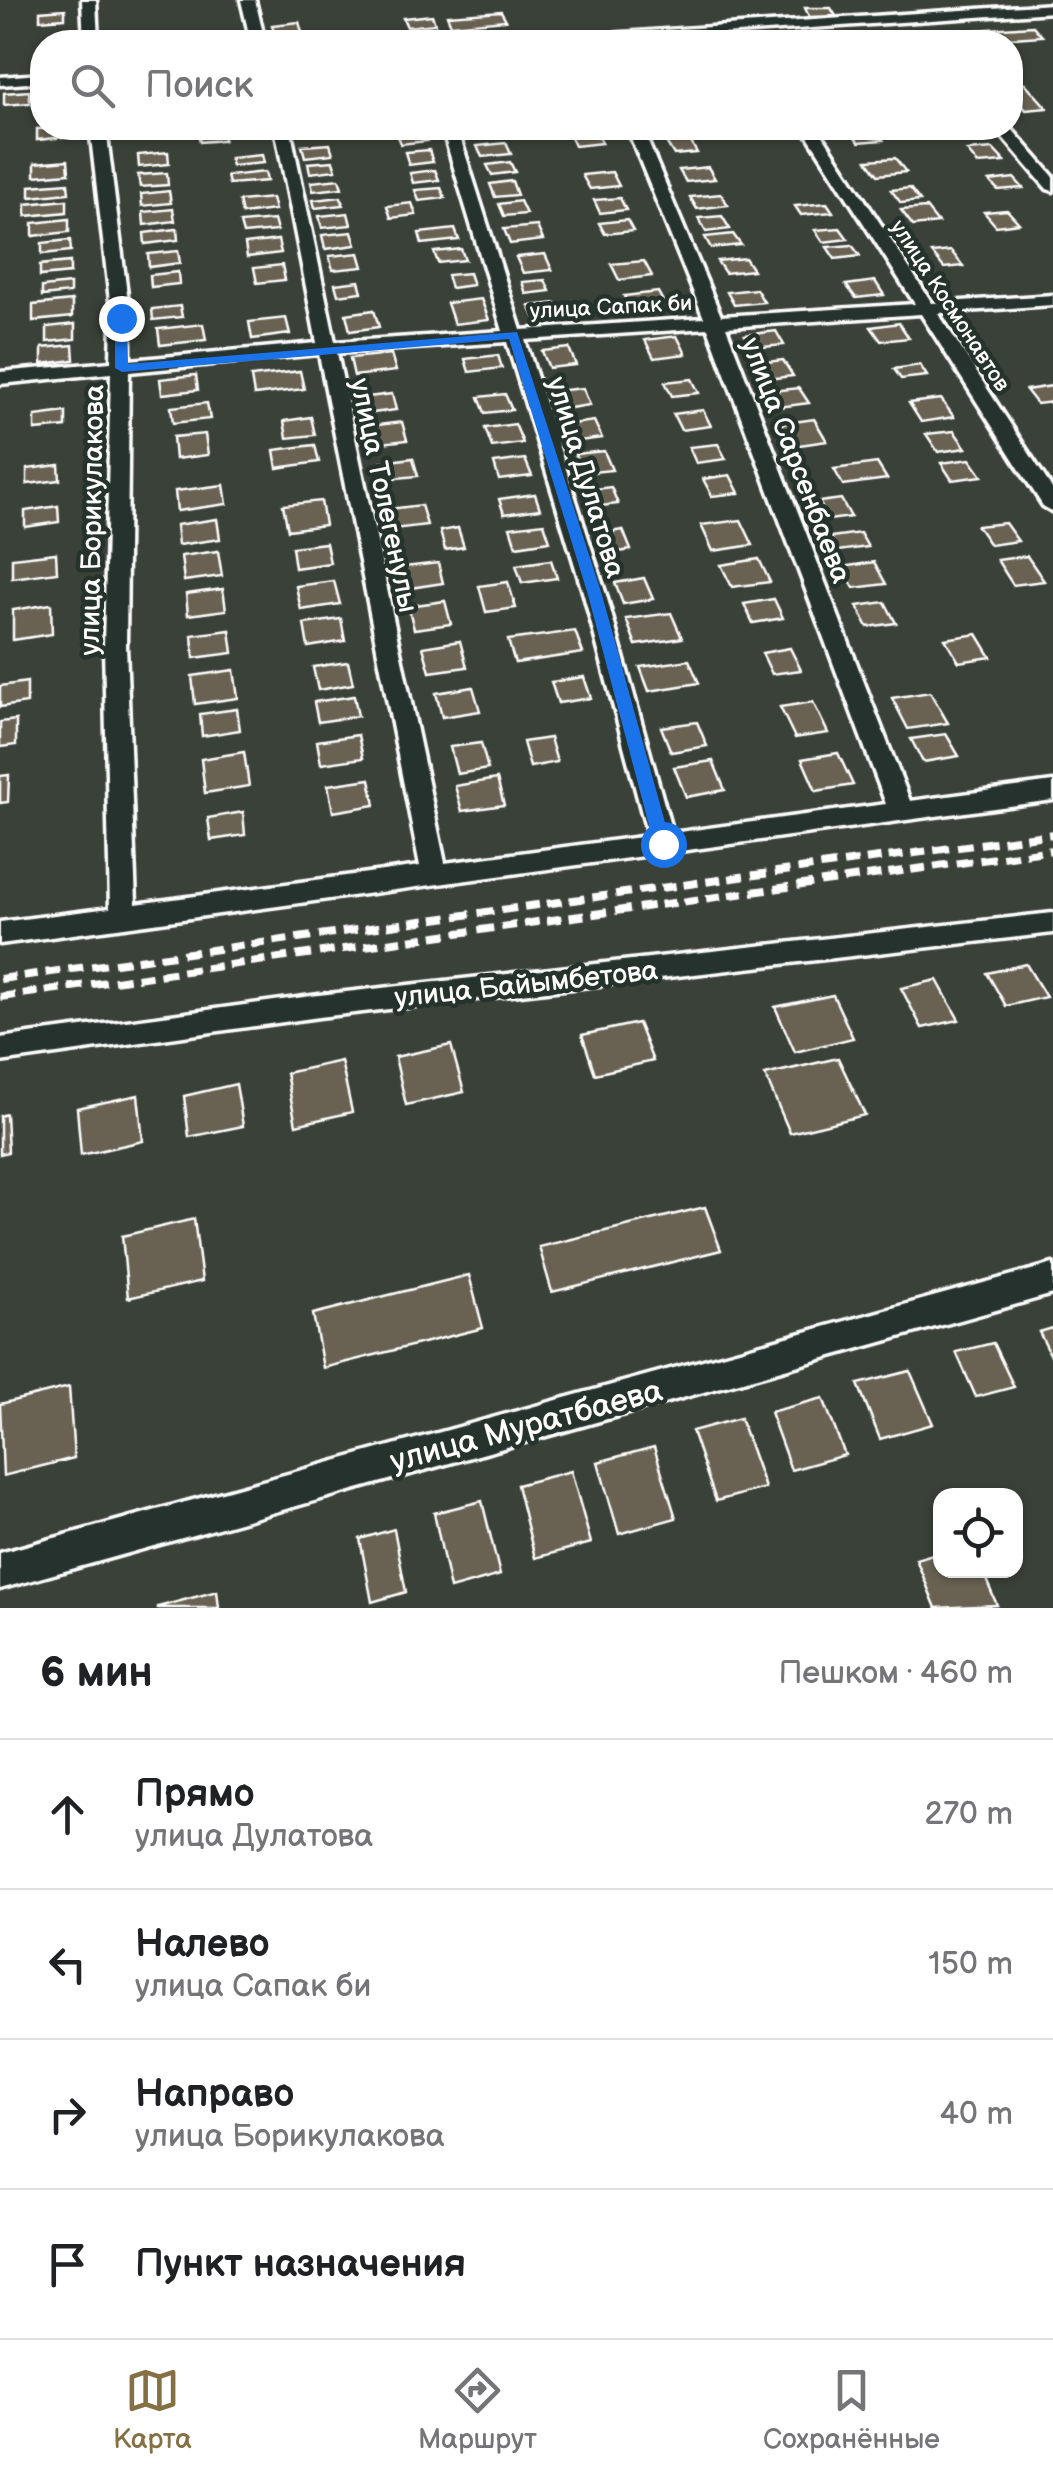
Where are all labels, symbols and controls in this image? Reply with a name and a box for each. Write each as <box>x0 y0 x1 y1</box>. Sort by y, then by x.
search box <box>30 30 1023 140</box>
icon: search <box>65 58 120 113</box>
text: Поиск <box>145 63 253 108</box>
street label: улица Космонавтов <box>884 215 1016 397</box>
street label: улица Сапак би <box>529 290 693 325</box>
route end <box>99 296 145 342</box>
street label: улица Сарсенбаева <box>734 333 858 588</box>
street label: улица Дулатова <box>539 373 632 582</box>
street label: улица Толегенулы <box>343 375 424 615</box>
street label: улица Борикулакова <box>74 384 111 656</box>
route start <box>641 822 687 868</box>
street label: улица Байымбетова <box>393 954 660 1015</box>
street label: улица Муратбаева <box>386 1371 667 1482</box>
map controls <box>933 1488 1023 1578</box>
button: locate <box>933 1488 1023 1578</box>
text: 6 мин <box>40 1648 153 1699</box>
text: Пешком · 460 m <box>778 1654 1013 1693</box>
text: Прямо <box>135 1772 254 1817</box>
icon: ahead <box>40 1787 95 1842</box>
text: 270 m <box>924 1795 1013 1834</box>
text: улица Дулатова <box>135 1817 373 1856</box>
text: Налево <box>135 1922 270 1967</box>
icon: left <box>40 1937 95 1992</box>
text: 150 m <box>928 1945 1013 1984</box>
text: улица Сапак би <box>135 1967 371 2006</box>
text: Направо <box>135 2072 294 2117</box>
icon: right <box>40 2087 95 2142</box>
text: 40 m <box>940 2095 1013 2134</box>
text: улица Борикулакова <box>135 2117 445 2156</box>
icon: arrive <box>40 2237 95 2292</box>
text: Пункт назначения <box>135 2242 466 2287</box>
tab: Карта <box>113 2363 192 2456</box>
tab: Маршрут <box>418 2363 537 2456</box>
tab: Сохранённые <box>763 2363 940 2456</box>

